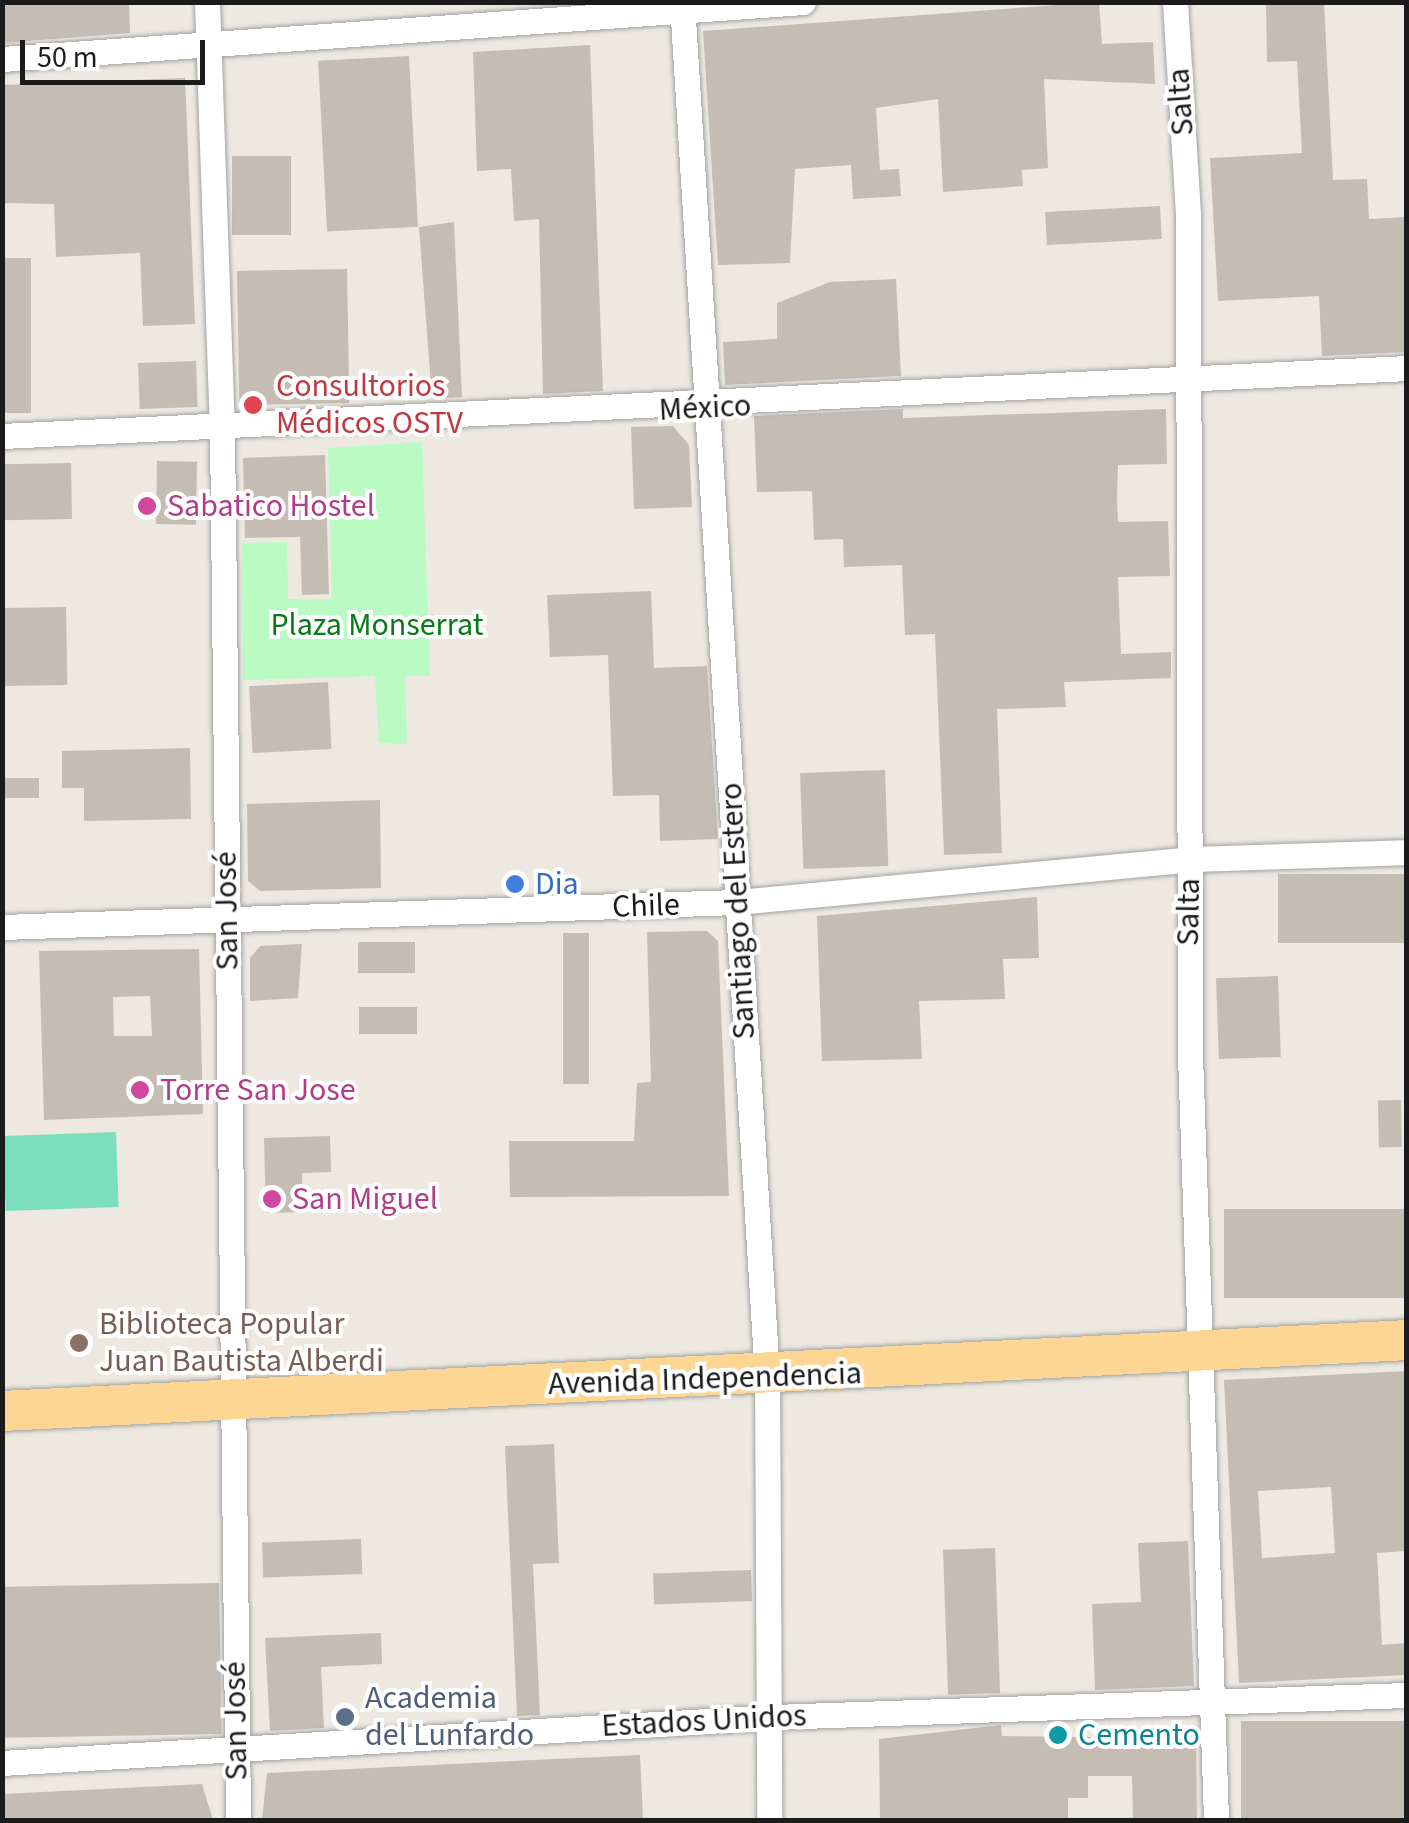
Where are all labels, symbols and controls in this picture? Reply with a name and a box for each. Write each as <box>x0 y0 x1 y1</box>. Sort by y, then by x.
scale bar <box>25 20 210 82</box>
text: 50 m <box>37 36 98 79</box>
street label: Salta <box>1159 67 1203 137</box>
place label: Consultorios Médicos OSTV <box>276 368 463 443</box>
street label: México <box>658 386 752 430</box>
marker: Consultorios Médicos OSTV <box>240 392 266 418</box>
place label: Sabatico Hostel <box>167 487 375 525</box>
marker: Sabatico Hostel <box>136 495 158 517</box>
park label: Plaza Monserrat <box>270 606 484 644</box>
street label: Santiago del Estero <box>712 782 764 1040</box>
street label: San José <box>207 851 247 971</box>
place label: Dia <box>535 865 579 903</box>
marker: Dia <box>504 873 526 895</box>
street label: Salta <box>1169 878 1209 946</box>
street label: Chile <box>612 886 680 926</box>
place label: Torre San Jose <box>160 1071 356 1109</box>
marker: Torre San Jose <box>129 1079 151 1101</box>
place label: San Miguel <box>292 1180 438 1218</box>
marker: San Miguel <box>261 1188 283 1210</box>
place label: Biblioteca Popular Juan Bautista Alberdi <box>99 1306 384 1381</box>
marker: Biblioteca Popular Juan Bautista Alberdi <box>68 1332 90 1354</box>
street label: Avenida Independencia <box>547 1354 863 1404</box>
street label: San José <box>216 1661 256 1781</box>
place label: Academia del Lunfardo <box>365 1680 534 1755</box>
street label: Estados Unidos <box>601 1696 807 1746</box>
marker: Academia del Lunfardo <box>334 1706 356 1728</box>
place label: Cemento <box>1078 1716 1200 1754</box>
marker: Cemento <box>1047 1724 1069 1746</box>

